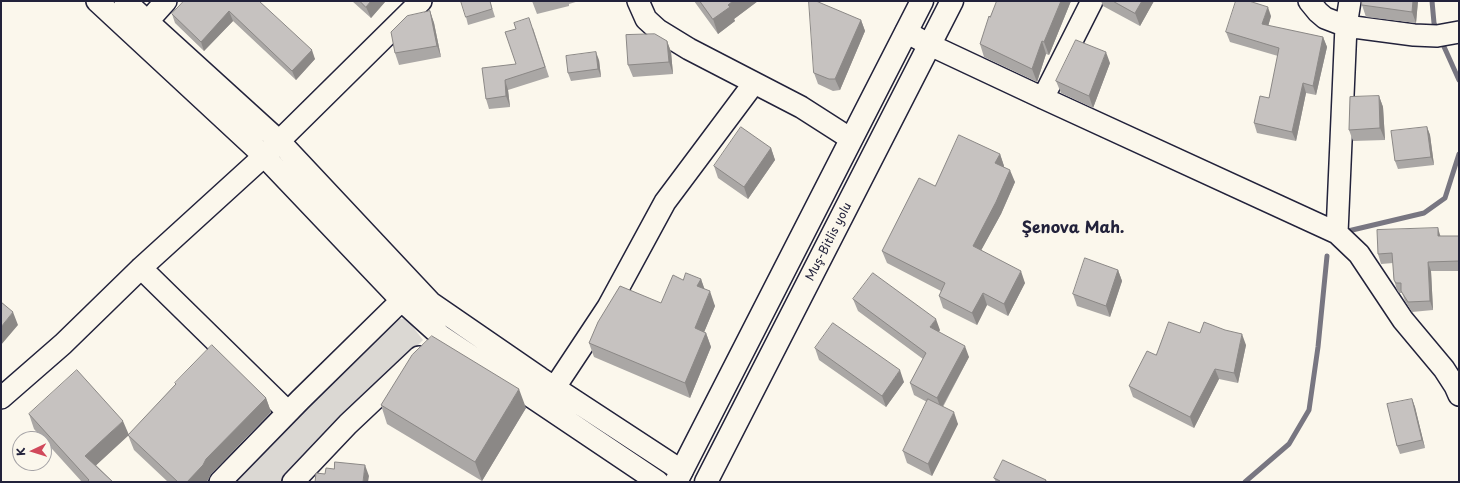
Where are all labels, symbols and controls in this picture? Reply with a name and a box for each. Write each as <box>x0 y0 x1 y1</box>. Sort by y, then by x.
street label: Muş-Bitlis yolu <box>803 200 855 284</box>
district label: Şenova Mah. <box>1021 219 1125 239</box>
north arrow <box>12 431 52 471</box>
text: K <box>12 447 29 456</box>

